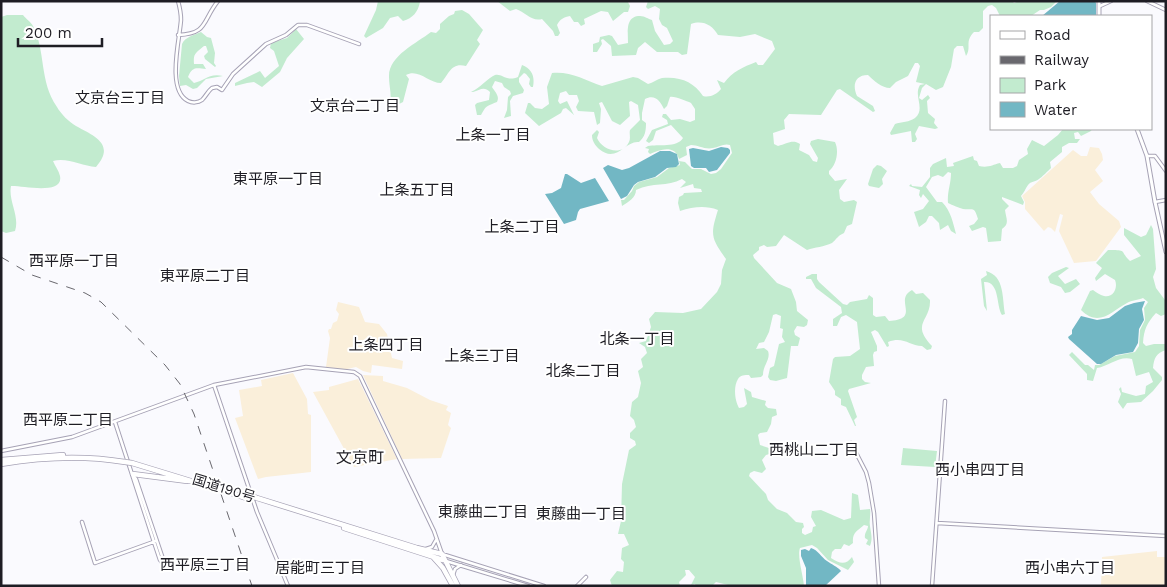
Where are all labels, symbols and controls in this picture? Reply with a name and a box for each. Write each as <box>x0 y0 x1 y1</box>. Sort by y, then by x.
scale bar <box>18 15 101 47</box>
legend <box>990 15 1152 130</box>
text: 200 m <box>25 24 72 42</box>
text: Road <box>1034 26 1071 44</box>
text: Railway <box>1034 51 1089 69</box>
text: Park <box>1034 76 1067 94</box>
district label: 文京台三丁目 <box>75 89 165 107</box>
district label: 文京台二丁目 <box>310 97 400 115</box>
text: Water <box>1034 101 1077 119</box>
district label: 上条一丁目 <box>455 126 531 144</box>
district label: 東平原一丁目 <box>233 170 323 188</box>
district label: 上条五丁目 <box>379 181 455 199</box>
district label: 上条二丁目 <box>484 218 560 236</box>
district label: 西平原一丁目 <box>29 252 119 270</box>
district label: 東平原二丁目 <box>160 267 250 285</box>
district label: 北条一丁目 <box>599 330 675 348</box>
district label: 上条四丁目 <box>348 336 424 354</box>
district label: 上条三丁目 <box>444 347 520 365</box>
district label: 北条二丁目 <box>545 362 621 380</box>
district label: 西平原二丁目 <box>23 411 113 429</box>
district label: 西桃山二丁目 <box>769 441 859 459</box>
district label: 文京町 <box>336 448 384 467</box>
district label: 西小串四丁目 <box>935 461 1025 479</box>
street label: 国道190号 <box>191 471 257 505</box>
district label: 東藤曲二丁目 <box>438 503 528 521</box>
district label: 東藤曲一丁目 <box>536 505 626 523</box>
district label: 西平原三丁目 <box>160 556 250 574</box>
district label: 居能町三丁目 <box>275 559 365 577</box>
district label: 西小串六丁目 <box>1025 559 1115 577</box>

